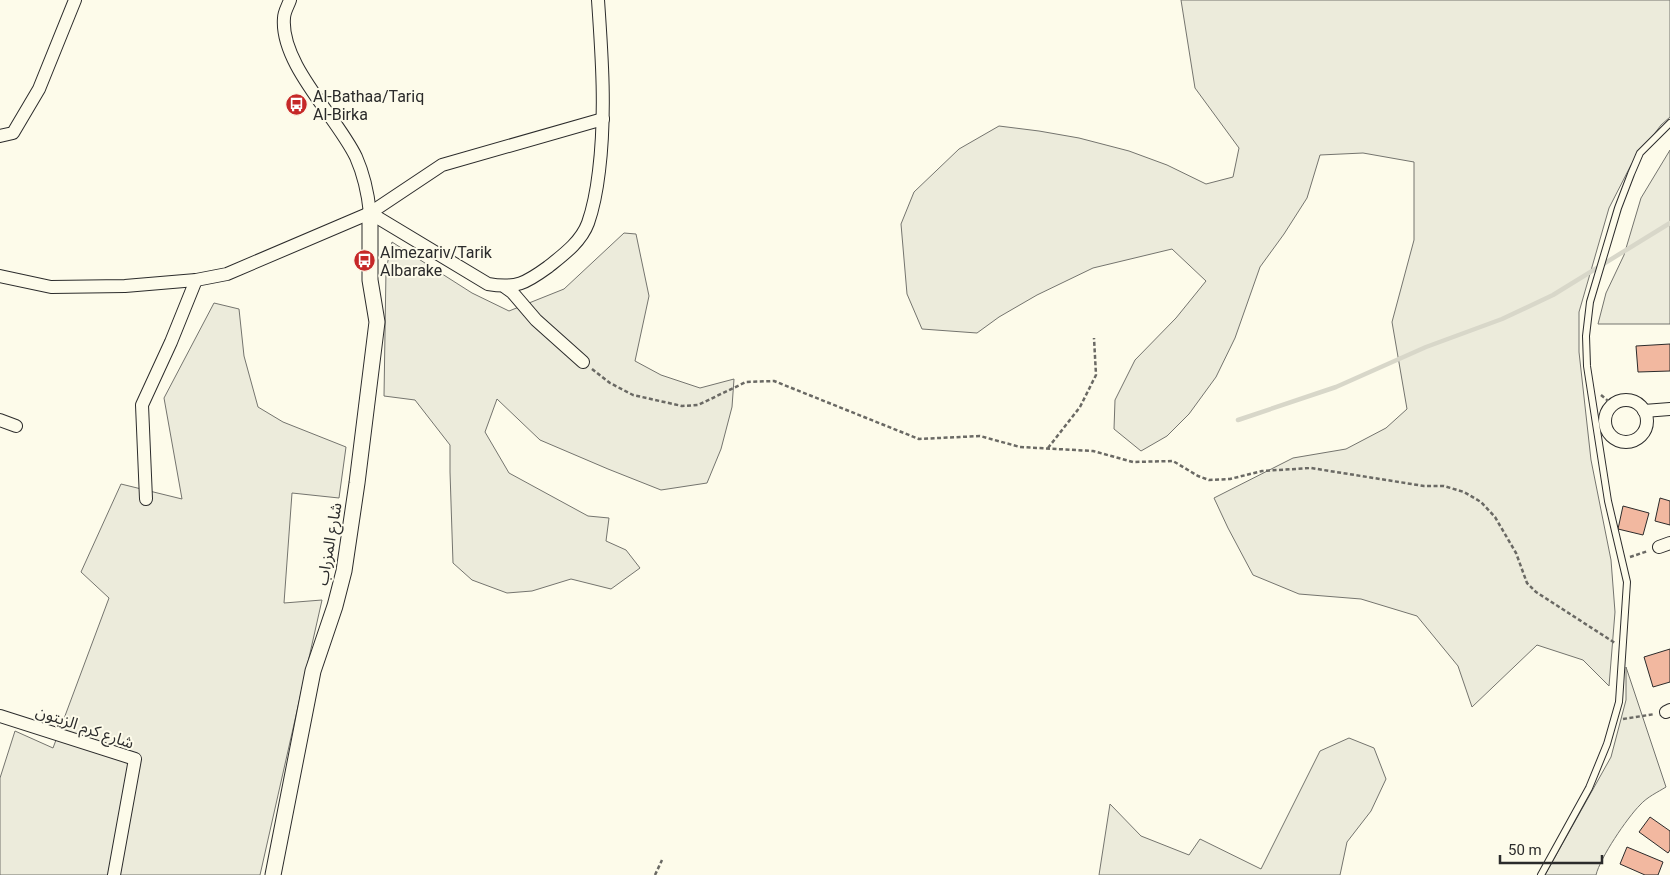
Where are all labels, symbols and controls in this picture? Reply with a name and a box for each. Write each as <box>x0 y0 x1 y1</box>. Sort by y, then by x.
place label: Al-Bathaa/Tariq Al-Birka <box>313 87 424 124</box>
bus stop icon: Al-Bathaa/Tariq Al-Birka <box>285 93 309 117</box>
place label: Almezariv/Tarik Albarake <box>380 243 493 280</box>
bus stop icon: Almezariv/Tarik Albarake <box>352 249 376 273</box>
street label: شارع المزراب <box>312 501 349 587</box>
street label: شارع كرم الزيتون <box>33 701 136 755</box>
scale bar <box>1500 832 1602 864</box>
text: 50 m <box>1508 841 1542 859</box>

